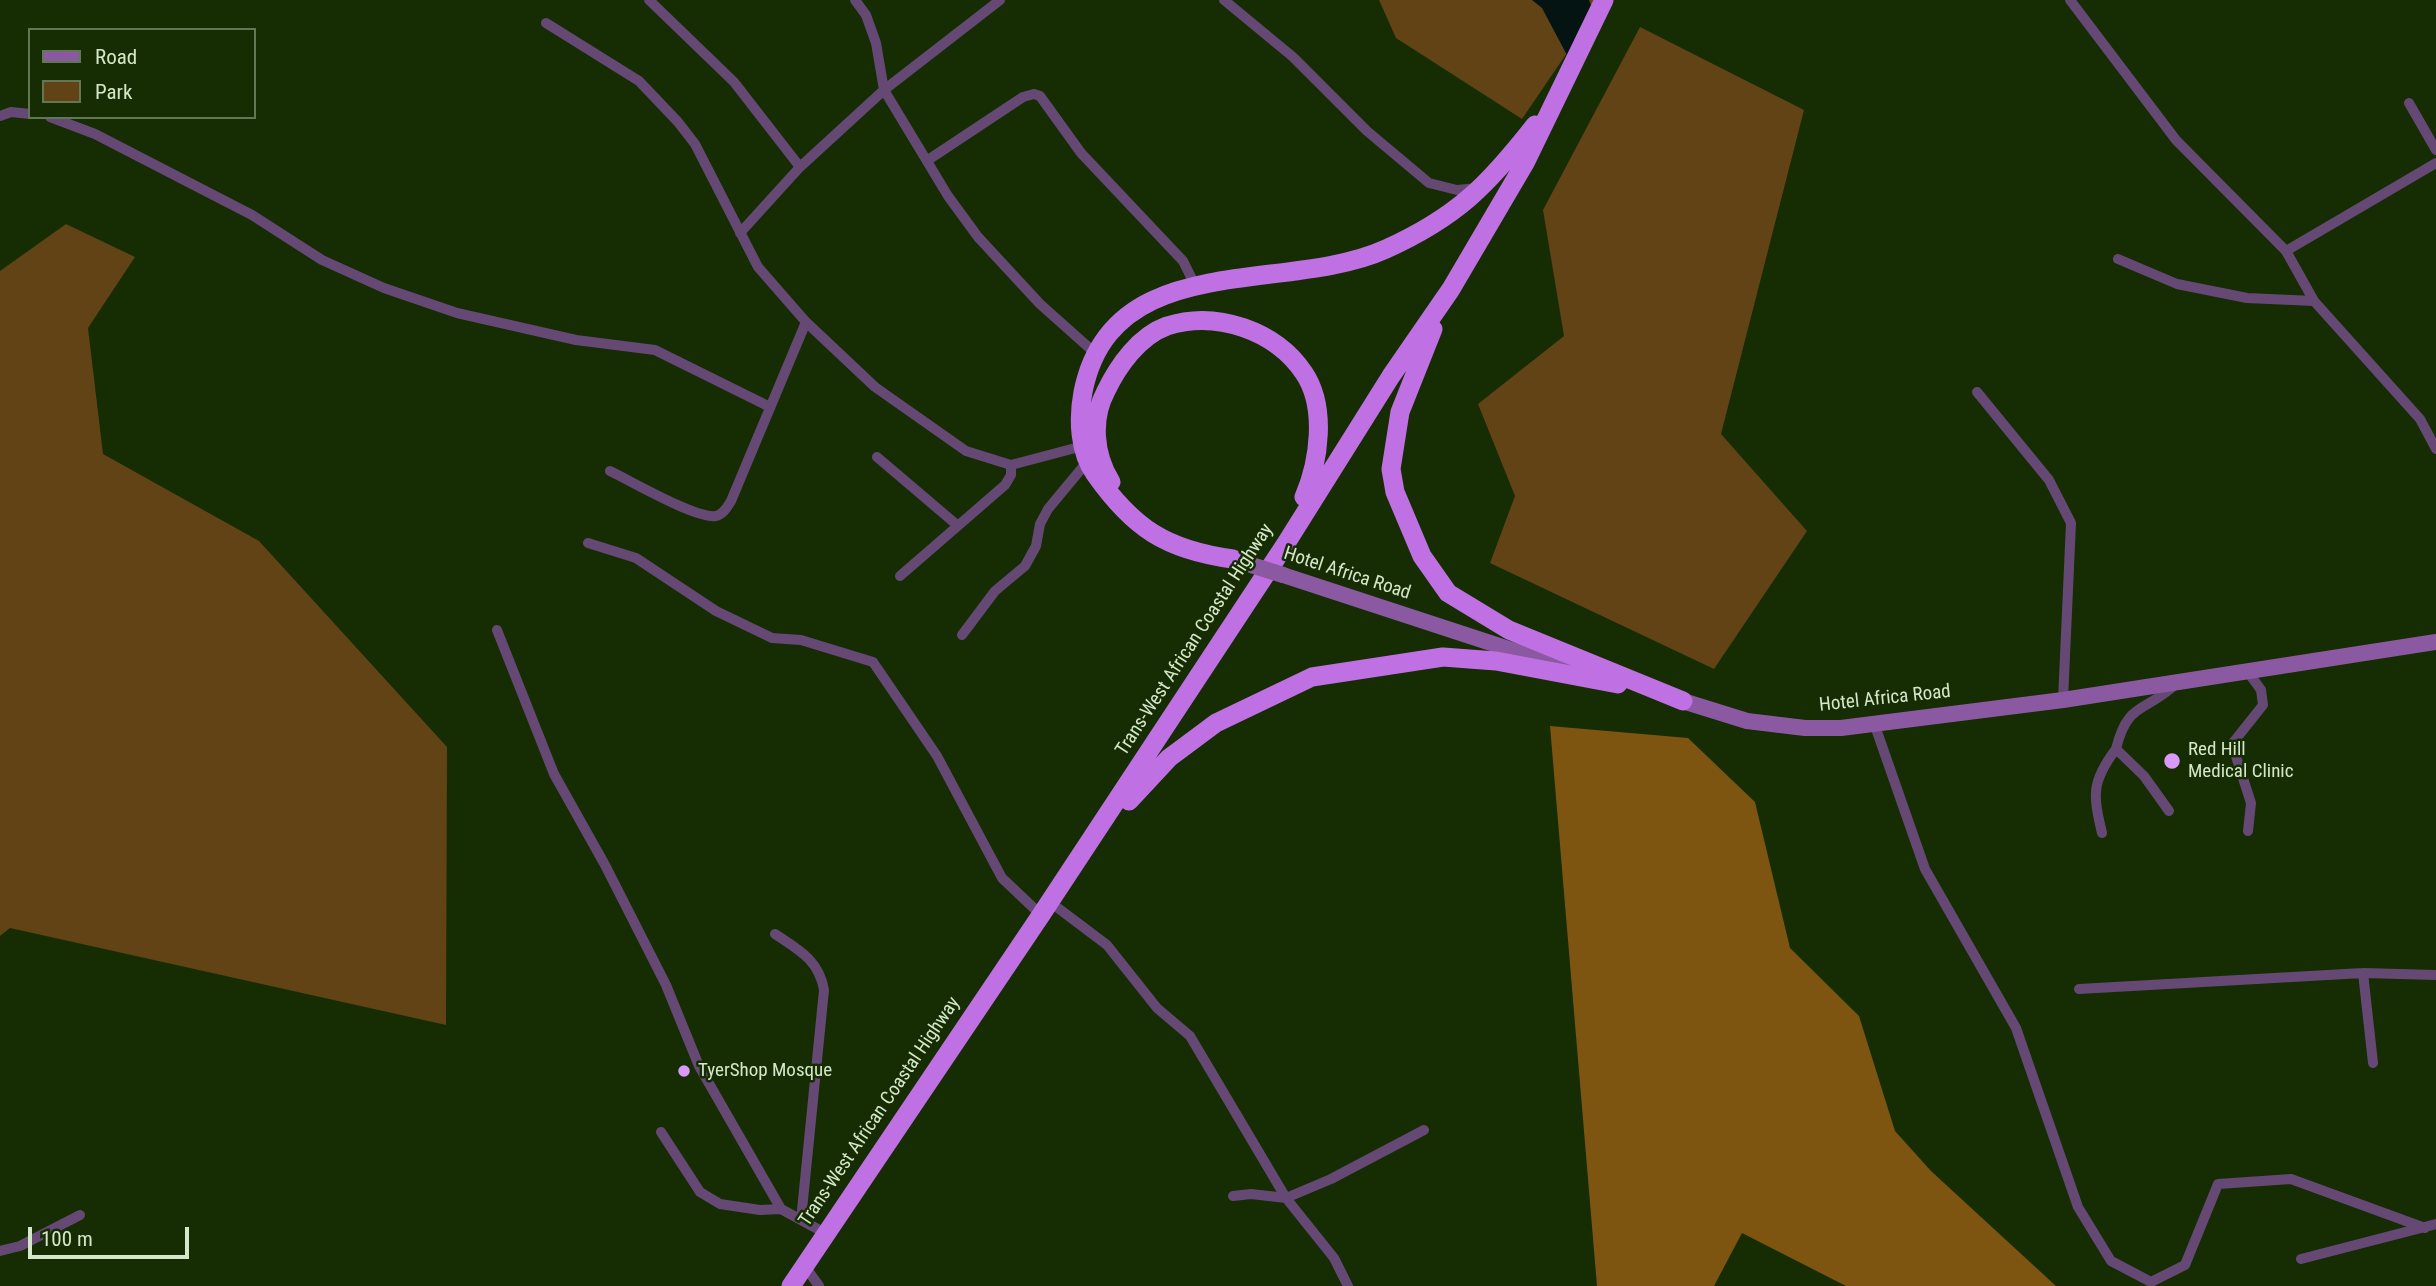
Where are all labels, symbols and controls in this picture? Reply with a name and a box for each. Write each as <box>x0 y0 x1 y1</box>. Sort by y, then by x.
legend <box>28 28 256 119</box>
text: Road <box>95 45 137 69</box>
text: Park <box>95 80 132 104</box>
street label: Trans-West African Coastal Highway <box>1111 520 1279 760</box>
street label: Hotel Africa Road <box>1281 543 1413 605</box>
street label: Hotel Africa Road <box>1818 681 1952 717</box>
place label: Red Hill Medical Clinic <box>2188 739 2293 783</box>
marker: Red Hill Medical Clinic <box>2162 751 2182 771</box>
street label: Trans-West African Coastal Highway <box>794 993 966 1231</box>
place label: TyerShop Mosque <box>698 1060 832 1082</box>
marker: TyerShop Mosque <box>676 1063 692 1079</box>
scale bar <box>32 1212 192 1256</box>
text: 100 m <box>41 1227 93 1251</box>

